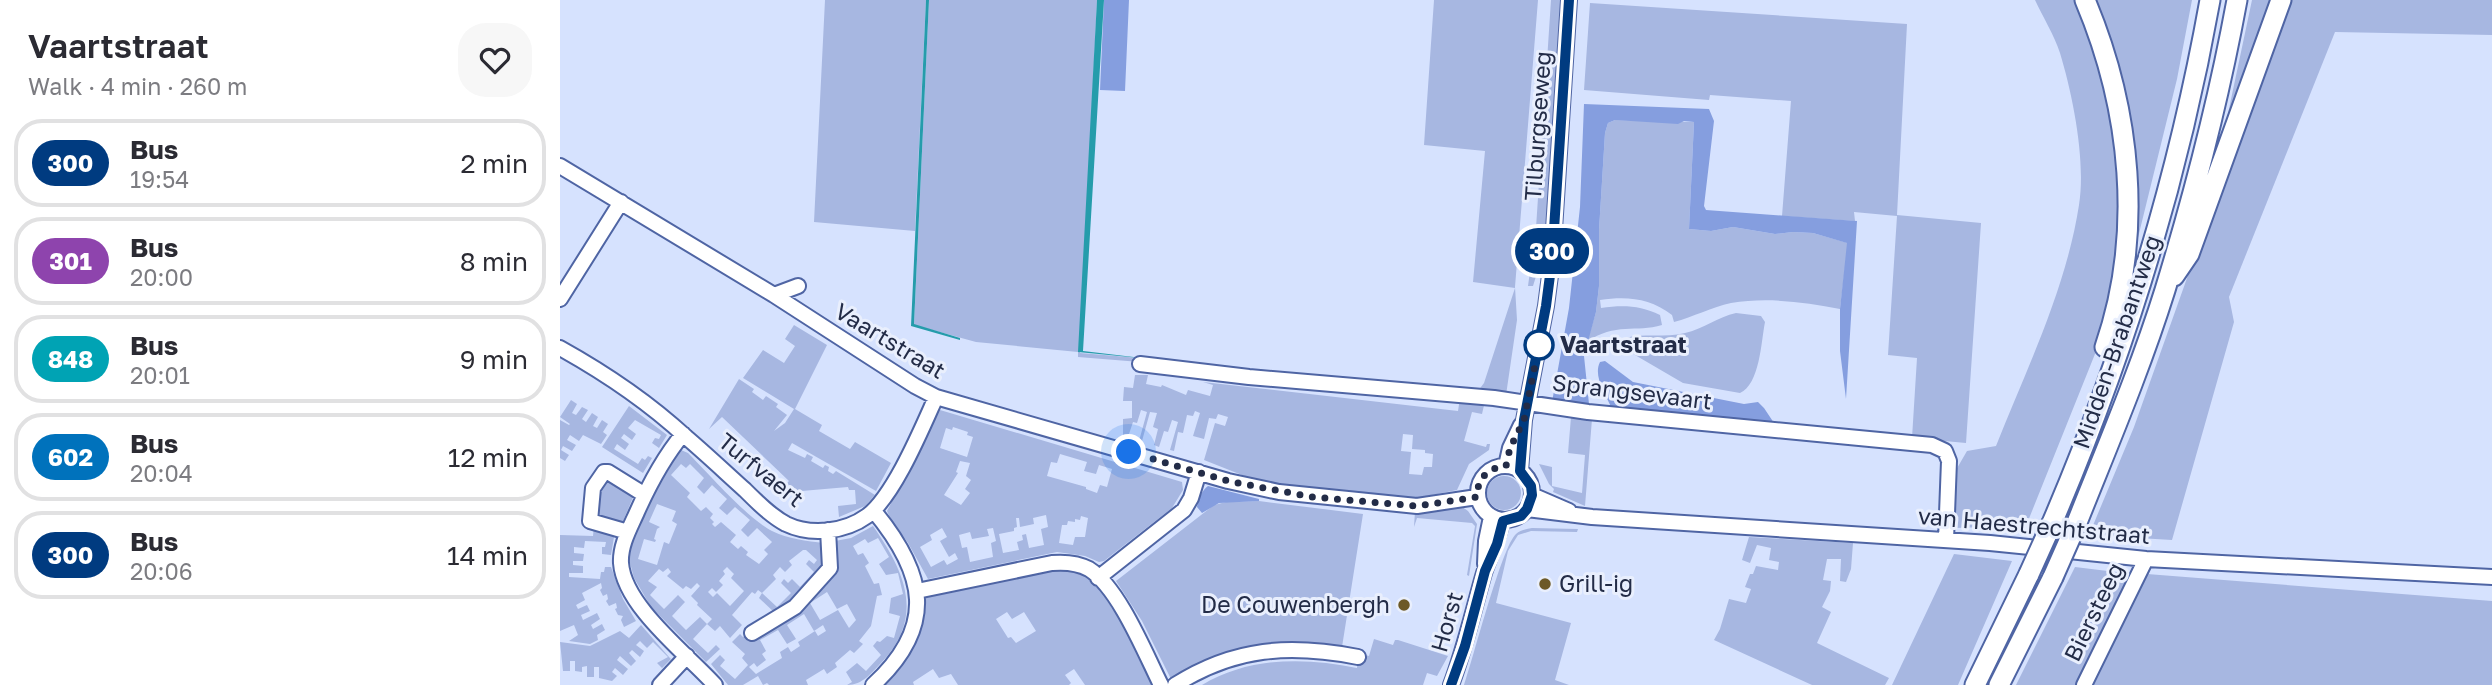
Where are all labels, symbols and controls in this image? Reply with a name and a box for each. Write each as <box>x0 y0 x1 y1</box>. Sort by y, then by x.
button: heart <box>458 23 532 97</box>
text: Vaartstraat <box>28 26 209 65</box>
street label: Tilburgseweg <box>1518 50 1556 202</box>
text: Walk · 4 min · 260 m <box>28 72 247 100</box>
text: Bus <box>130 134 178 165</box>
text: 300 <box>48 148 93 177</box>
text: 2 min <box>460 148 528 179</box>
text: 19:54 <box>130 165 189 193</box>
line badge: 300 <box>1512 228 1592 274</box>
street label: Midden-Brabantweg <box>2066 231 2166 452</box>
text: Bus <box>130 232 178 263</box>
text: 300 <box>1529 236 1575 265</box>
text: 301 <box>49 246 92 275</box>
text: 8 min <box>460 246 528 277</box>
text: 20:00 <box>130 263 193 291</box>
street label: Vaartstraat <box>830 296 951 384</box>
text: Bus <box>130 330 178 361</box>
marker: Vaartstraat <box>1524 330 1554 360</box>
place label: Vaartstraat <box>1560 330 1687 358</box>
text: 848 <box>48 344 93 373</box>
text: 9 min <box>460 344 528 375</box>
text: 20:01 <box>130 361 190 389</box>
street label: Sprangsevaart <box>1551 367 1714 415</box>
street label: Turfvaert <box>713 426 810 512</box>
text: Bus <box>130 428 178 459</box>
your location <box>1111 434 1146 469</box>
text: 602 <box>48 442 93 471</box>
text: 12 min <box>448 442 528 473</box>
text: 20:04 <box>130 459 193 487</box>
street label: van Haestrechtstraat <box>1917 501 2151 549</box>
text: Bus <box>130 526 178 557</box>
text: 300 <box>48 540 93 569</box>
text: 14 min <box>447 540 528 571</box>
text: 20:06 <box>130 557 193 585</box>
street label: Biersteeg <box>2057 558 2129 665</box>
place label: Grill-ig <box>1559 569 1633 597</box>
marker: Grill-ig <box>1537 576 1553 592</box>
street label: Horst <box>1424 588 1468 655</box>
place label: De Couwenbergh <box>1201 590 1390 618</box>
marker: De Couwenbergh <box>1396 597 1412 613</box>

